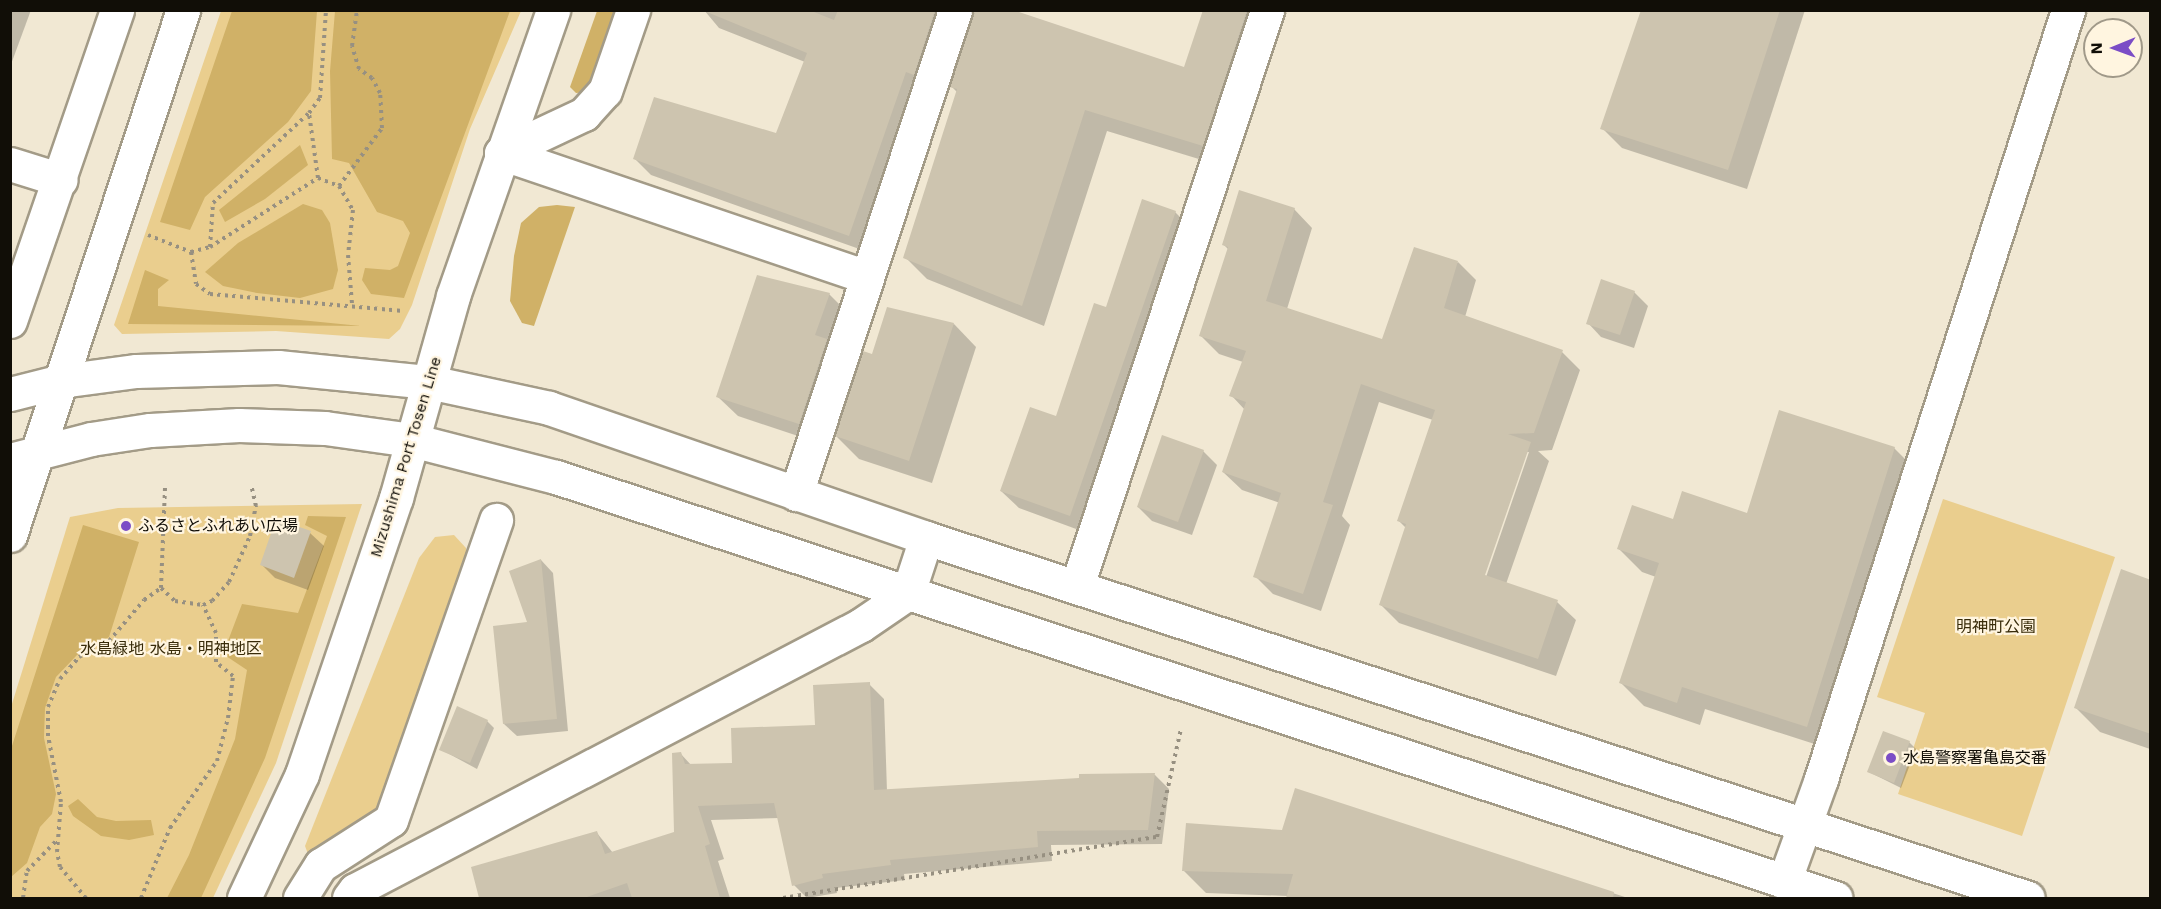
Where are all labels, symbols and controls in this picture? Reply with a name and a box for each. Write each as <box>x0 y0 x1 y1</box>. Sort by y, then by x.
north arrow <box>2083 18 2143 78</box>
text: N <box>2087 42 2106 54</box>
street label: Mizushima Port Tosen Line <box>366 354 446 560</box>
place label: ふるさとふれあい広場 <box>138 516 298 536</box>
marker: ふるさとふれあい広場 <box>119 519 133 533</box>
park label: 明神町公園 <box>1956 617 2036 637</box>
park label: 水島緑地 水島・明神地区 <box>80 639 262 659</box>
place label: 水島警察署亀島交番 <box>1903 748 2047 768</box>
marker: 水島警察署亀島交番 <box>1884 751 1898 765</box>

